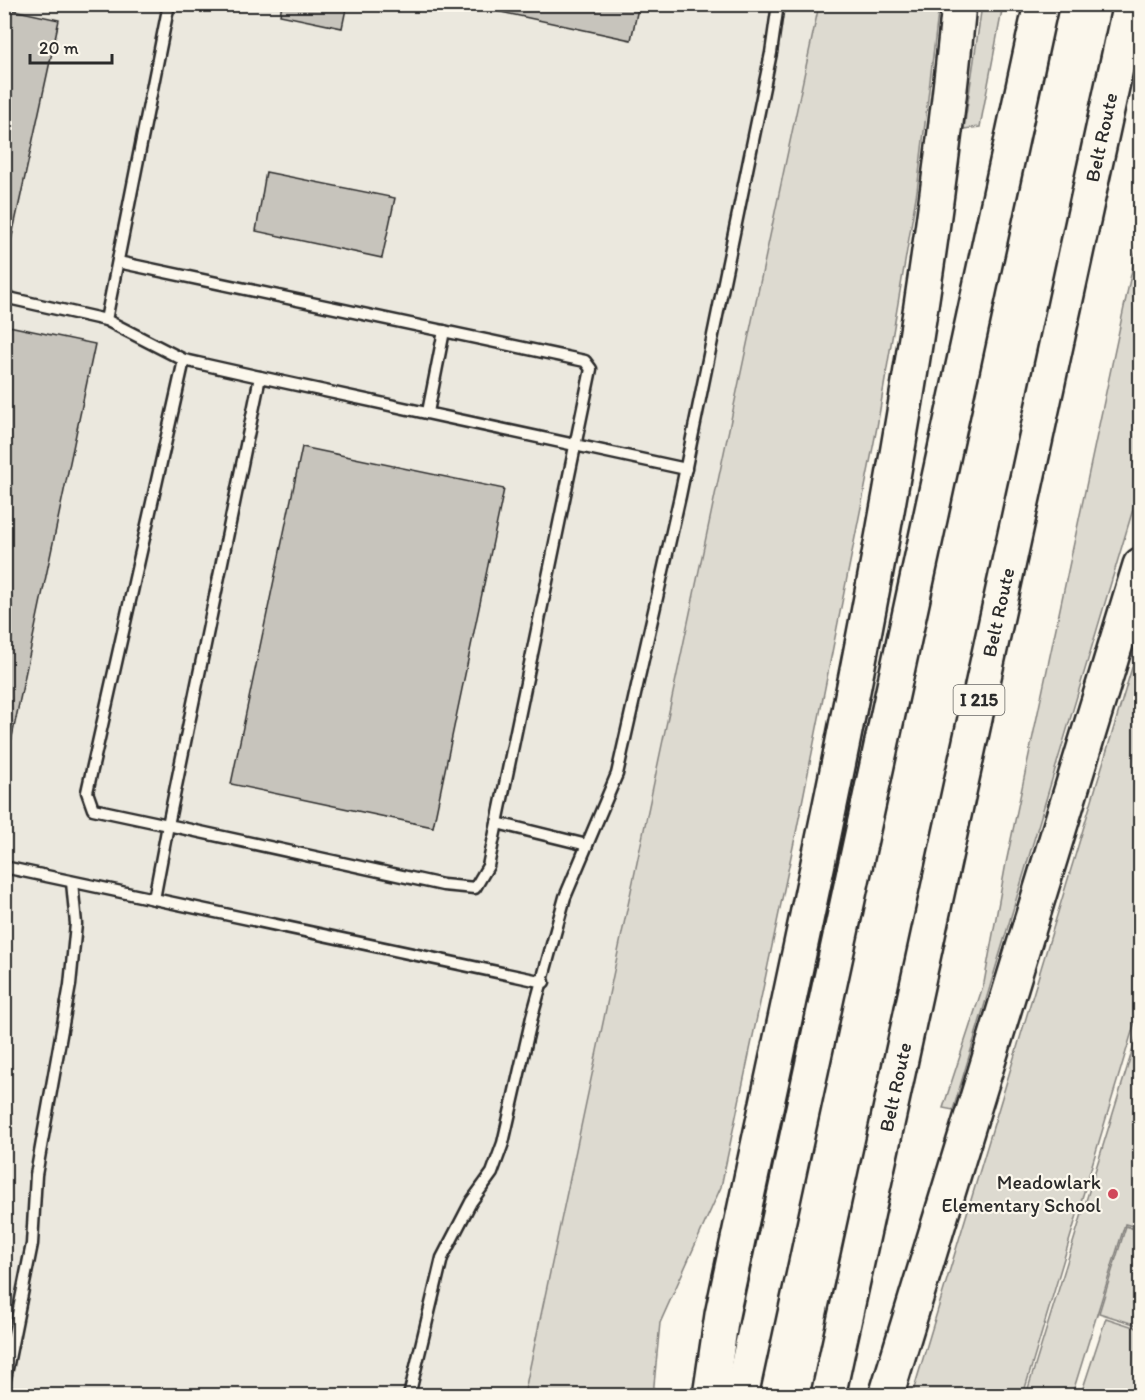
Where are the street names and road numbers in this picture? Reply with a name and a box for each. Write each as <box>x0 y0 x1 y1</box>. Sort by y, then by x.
street label: Belt Route <box>1080 90 1122 184</box>
street label: Belt Route <box>977 565 1019 659</box>
road number: I 215 <box>954 685 1004 715</box>
street label: Belt Route <box>874 1040 916 1134</box>

